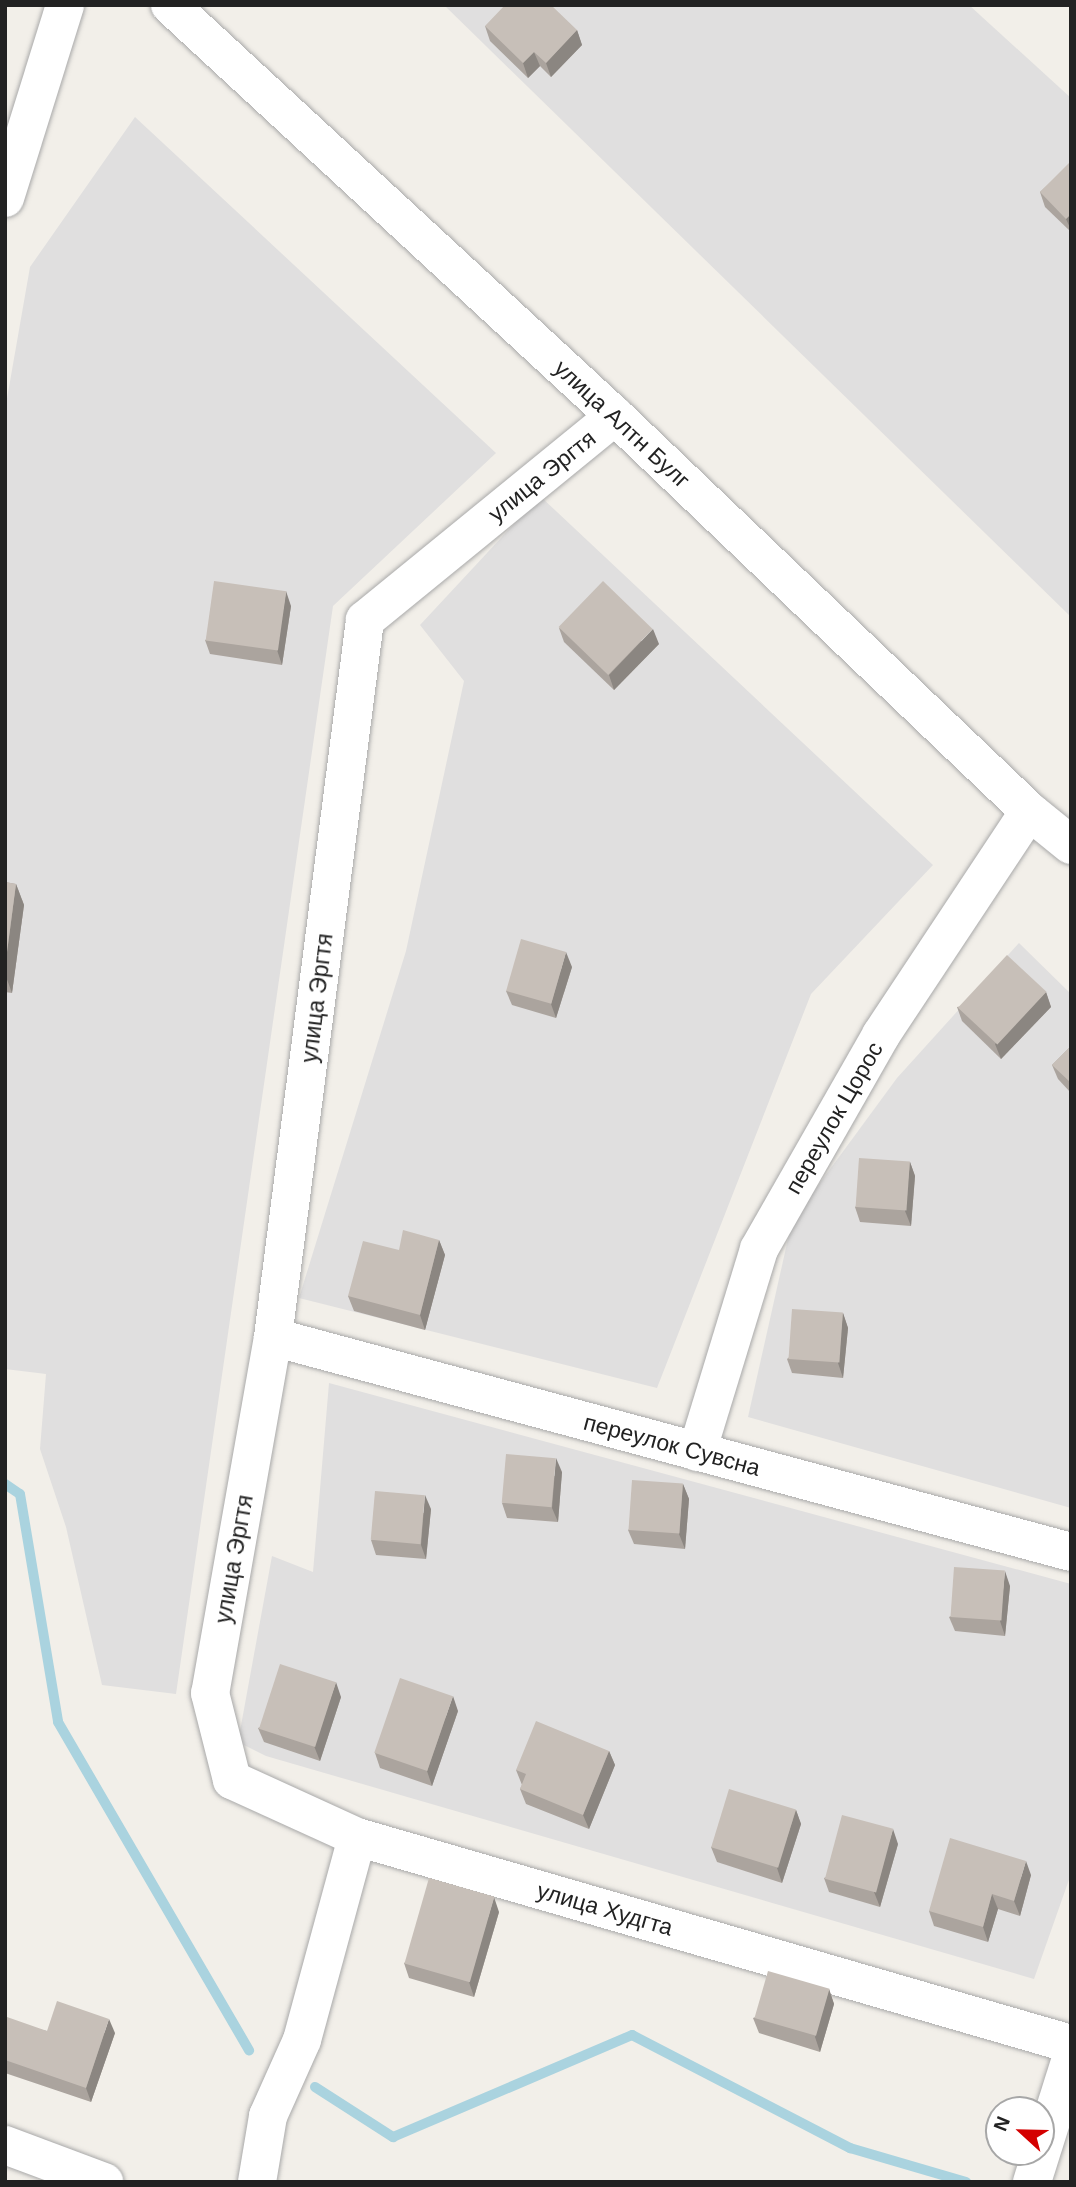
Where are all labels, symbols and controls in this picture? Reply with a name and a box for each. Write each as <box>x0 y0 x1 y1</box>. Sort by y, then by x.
street label: улица Алтн Булг <box>548 354 696 494</box>
street label: улица Эргтя <box>483 424 601 528</box>
street label: улица Эргтя <box>295 932 339 1064</box>
street label: переулок Цорос <box>779 1037 889 1199</box>
street label: переулок Сувсна <box>581 1408 763 1482</box>
street label: улица Эргтя <box>209 1492 259 1626</box>
street label: улица Худгта <box>534 1876 676 1942</box>
north arrow <box>985 2096 1055 2166</box>
text: N <box>990 2113 1014 2134</box>

